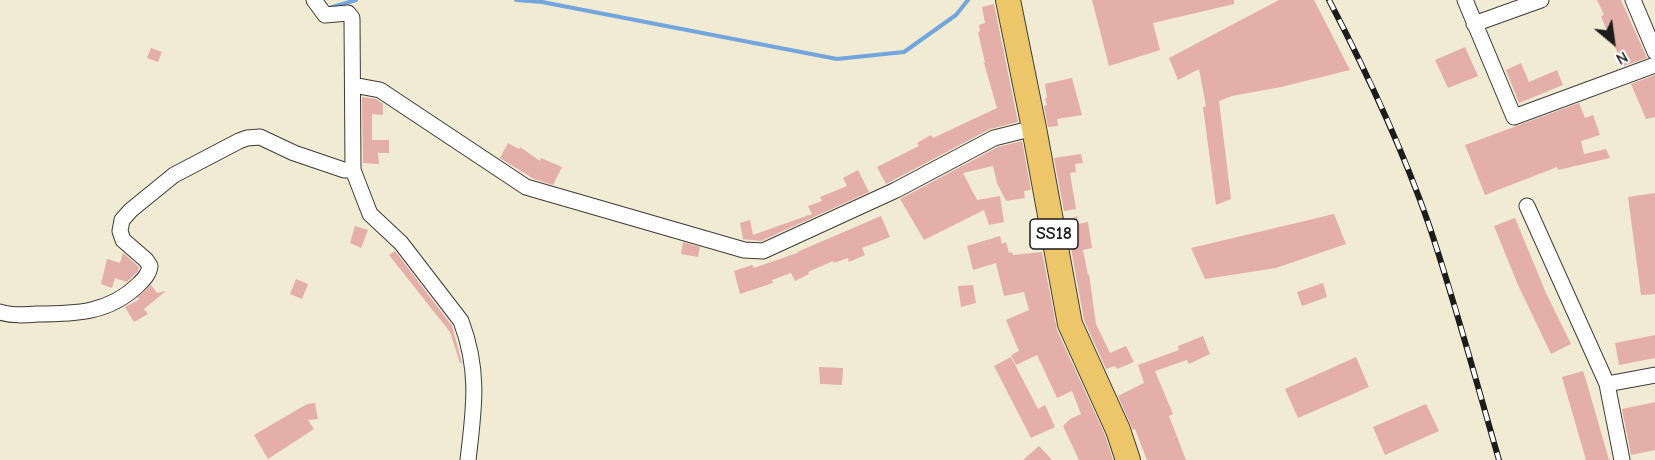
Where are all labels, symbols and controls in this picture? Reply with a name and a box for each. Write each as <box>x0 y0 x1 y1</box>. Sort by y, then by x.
north arrow <box>1583 12 1643 72</box>
text: N <box>1613 47 1631 68</box>
road number: SS18 <box>1030 219 1078 249</box>

